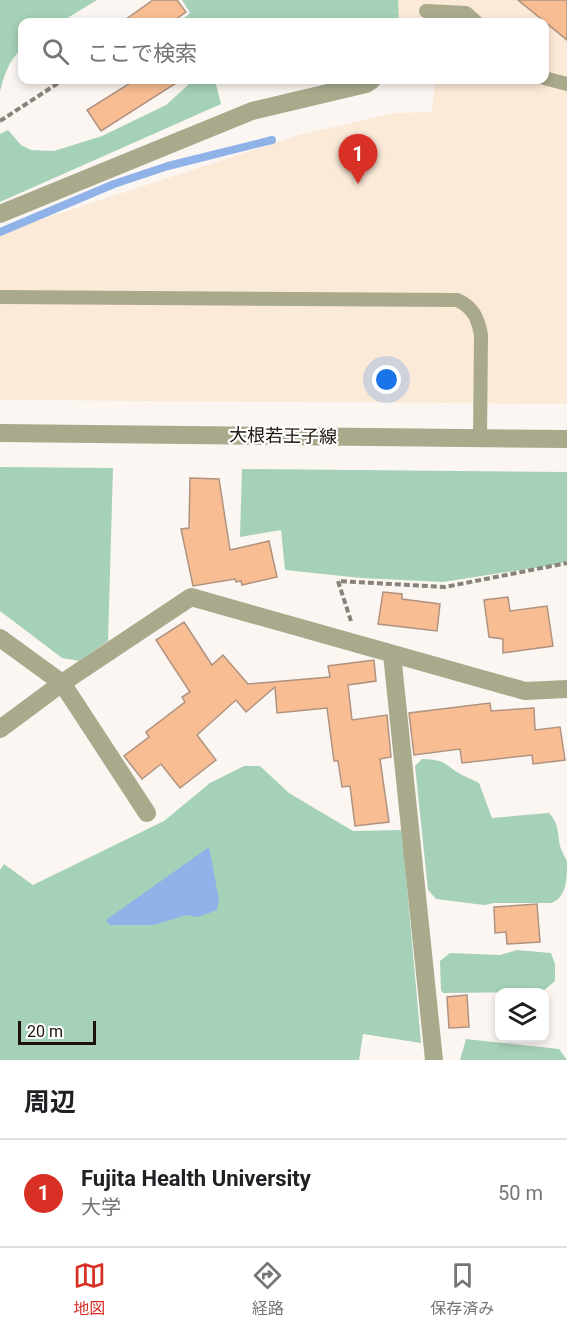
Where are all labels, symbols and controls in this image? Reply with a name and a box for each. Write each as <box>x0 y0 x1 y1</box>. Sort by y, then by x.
search box <box>18 18 549 84</box>
icon: search <box>39 35 72 68</box>
text: ここで検索 <box>87 41 197 66</box>
pin: 1 <box>338 134 378 184</box>
your location <box>372 365 401 394</box>
street label: 大根若王子線 <box>229 424 337 447</box>
map controls <box>495 988 549 1042</box>
button: layers <box>495 988 549 1042</box>
scale bar <box>18 1018 96 1046</box>
text: 20 m <box>27 1022 63 1041</box>
text: 周辺 <box>24 1087 76 1117</box>
text: Fujita Health University <box>81 1166 311 1191</box>
text: 1 <box>38 1181 49 1205</box>
text: 50 m <box>498 1181 543 1205</box>
text: 大学 <box>81 1195 121 1219</box>
tab: 地図 <box>73 1259 106 1319</box>
tab: 経路 <box>251 1259 284 1319</box>
tab: 保存済み <box>430 1259 494 1319</box>

